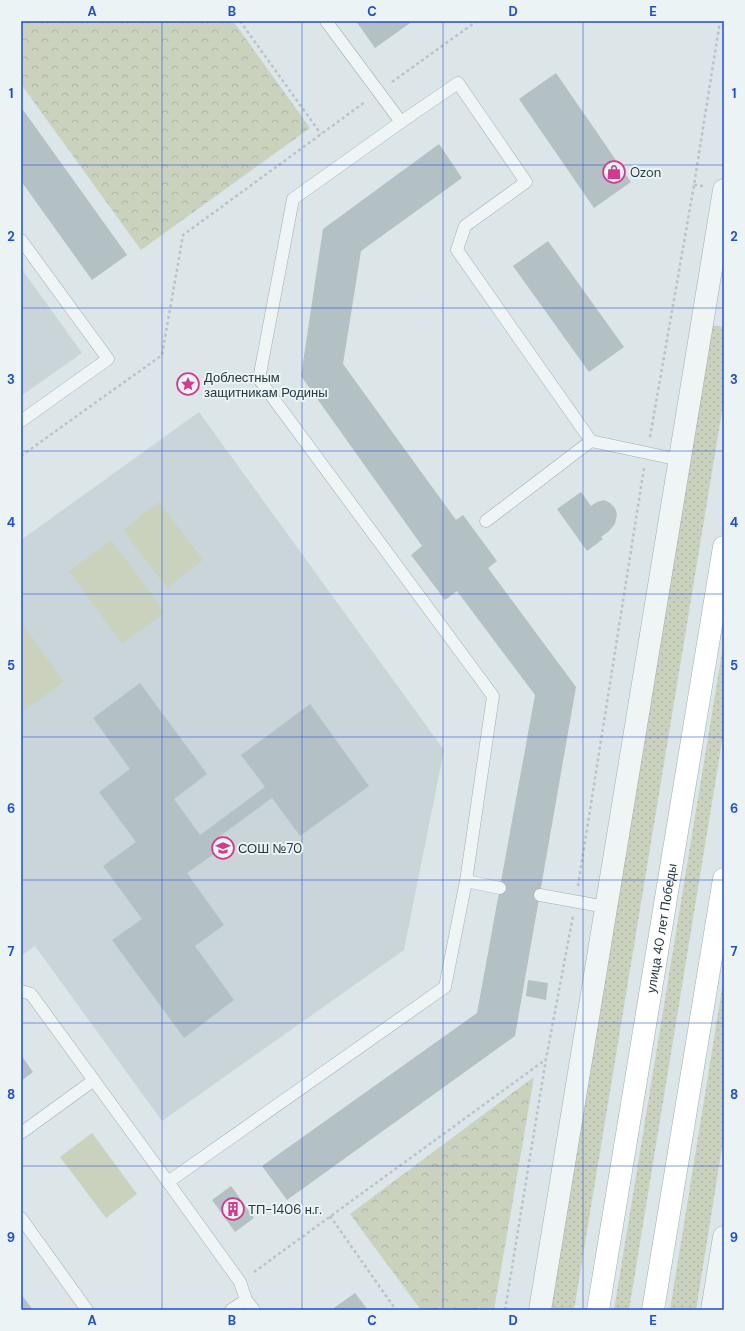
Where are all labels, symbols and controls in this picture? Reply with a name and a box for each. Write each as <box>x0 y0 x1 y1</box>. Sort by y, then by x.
text: A <box>87 3 97 20</box>
text: B <box>228 3 236 20</box>
text: C <box>367 3 377 20</box>
text: D <box>508 3 518 20</box>
text: E <box>649 3 657 20</box>
text: 1 <box>9 85 13 102</box>
text: 1 <box>732 85 736 102</box>
shop icon: Ozon <box>601 159 627 185</box>
place label: Ozon <box>630 164 661 181</box>
text: 2 <box>7 228 15 245</box>
text: 2 <box>730 228 738 245</box>
place label: Доблестным защитникам Родины <box>204 369 328 401</box>
text: 3 <box>7 371 15 388</box>
place icon: Доблестным защитникам Родины <box>175 371 201 397</box>
text: 3 <box>730 371 738 388</box>
text: 4 <box>7 514 15 531</box>
text: 4 <box>730 514 738 531</box>
text: 5 <box>7 657 15 674</box>
text: 5 <box>730 657 738 674</box>
text: 6 <box>7 800 15 817</box>
text: 6 <box>730 800 738 817</box>
school or university icon: СОШ №70 <box>210 835 236 861</box>
place label: СОШ №70 <box>238 840 302 857</box>
street label: улица 40 лет Победы <box>642 862 680 994</box>
text: 7 <box>8 943 15 960</box>
text: 7 <box>731 943 738 960</box>
text: 8 <box>7 1086 15 1103</box>
text: 8 <box>730 1086 738 1103</box>
building icon: ТП-1406 н.г. <box>220 1196 246 1222</box>
place label: ТП-1406 н.г. <box>248 1201 322 1218</box>
text: 9 <box>7 1229 15 1246</box>
text: 9 <box>730 1229 738 1246</box>
text: A <box>87 1312 97 1329</box>
text: B <box>228 1312 236 1329</box>
text: C <box>367 1312 377 1329</box>
text: D <box>508 1312 518 1329</box>
text: E <box>649 1312 657 1329</box>

